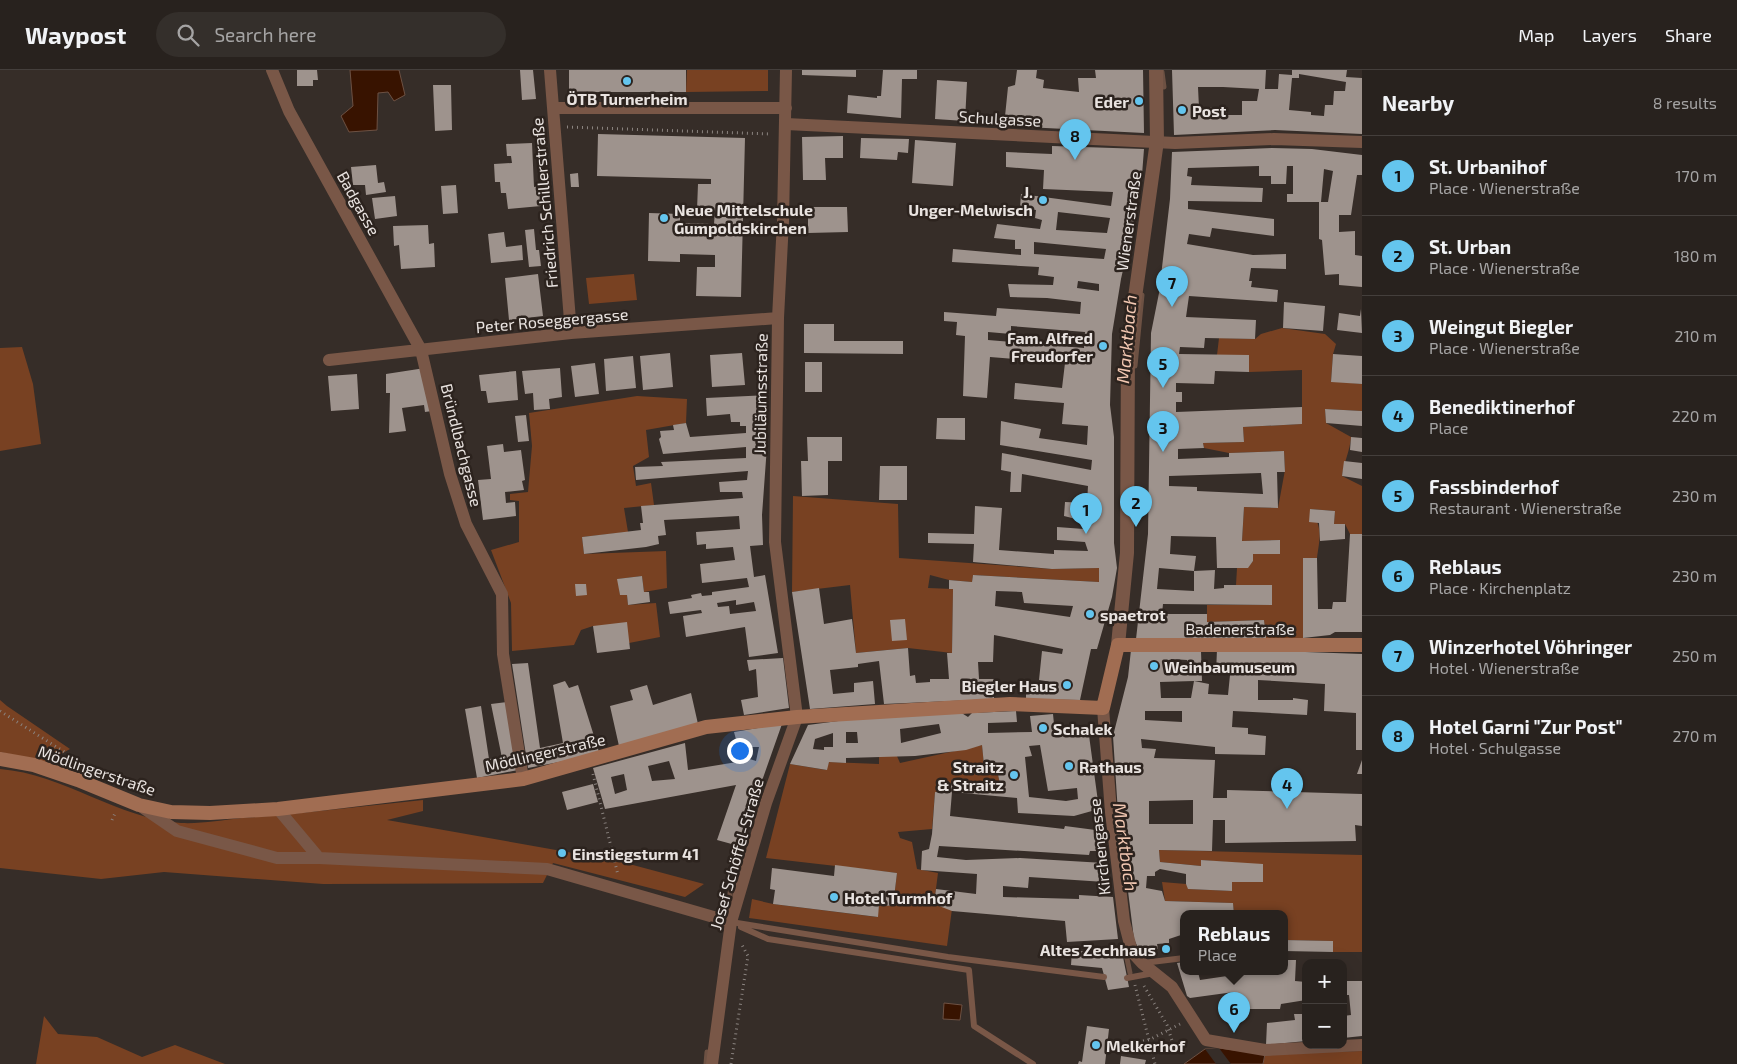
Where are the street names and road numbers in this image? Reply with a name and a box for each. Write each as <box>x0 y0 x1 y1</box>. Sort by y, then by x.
street label: Schulgasse <box>958 106 1042 130</box>
street label: Friedrich Schillerstraße <box>527 117 561 289</box>
street label: Badgasse <box>334 168 384 238</box>
street label: Wienerstraße <box>1112 170 1144 272</box>
street label: Peter Roseggergasse <box>475 304 629 336</box>
street label: Jubiläumsstraße <box>749 333 771 455</box>
street label: Bründlbachgasse <box>438 381 486 509</box>
street label: Badenerstraße <box>1185 619 1295 638</box>
street label: Mödlingerstraße <box>483 729 607 775</box>
street label: Mödlingerstraße <box>36 741 158 799</box>
street label: Josef Schöffel-Straße <box>705 776 767 932</box>
street label: Kirchengasse <box>1084 798 1114 896</box>

